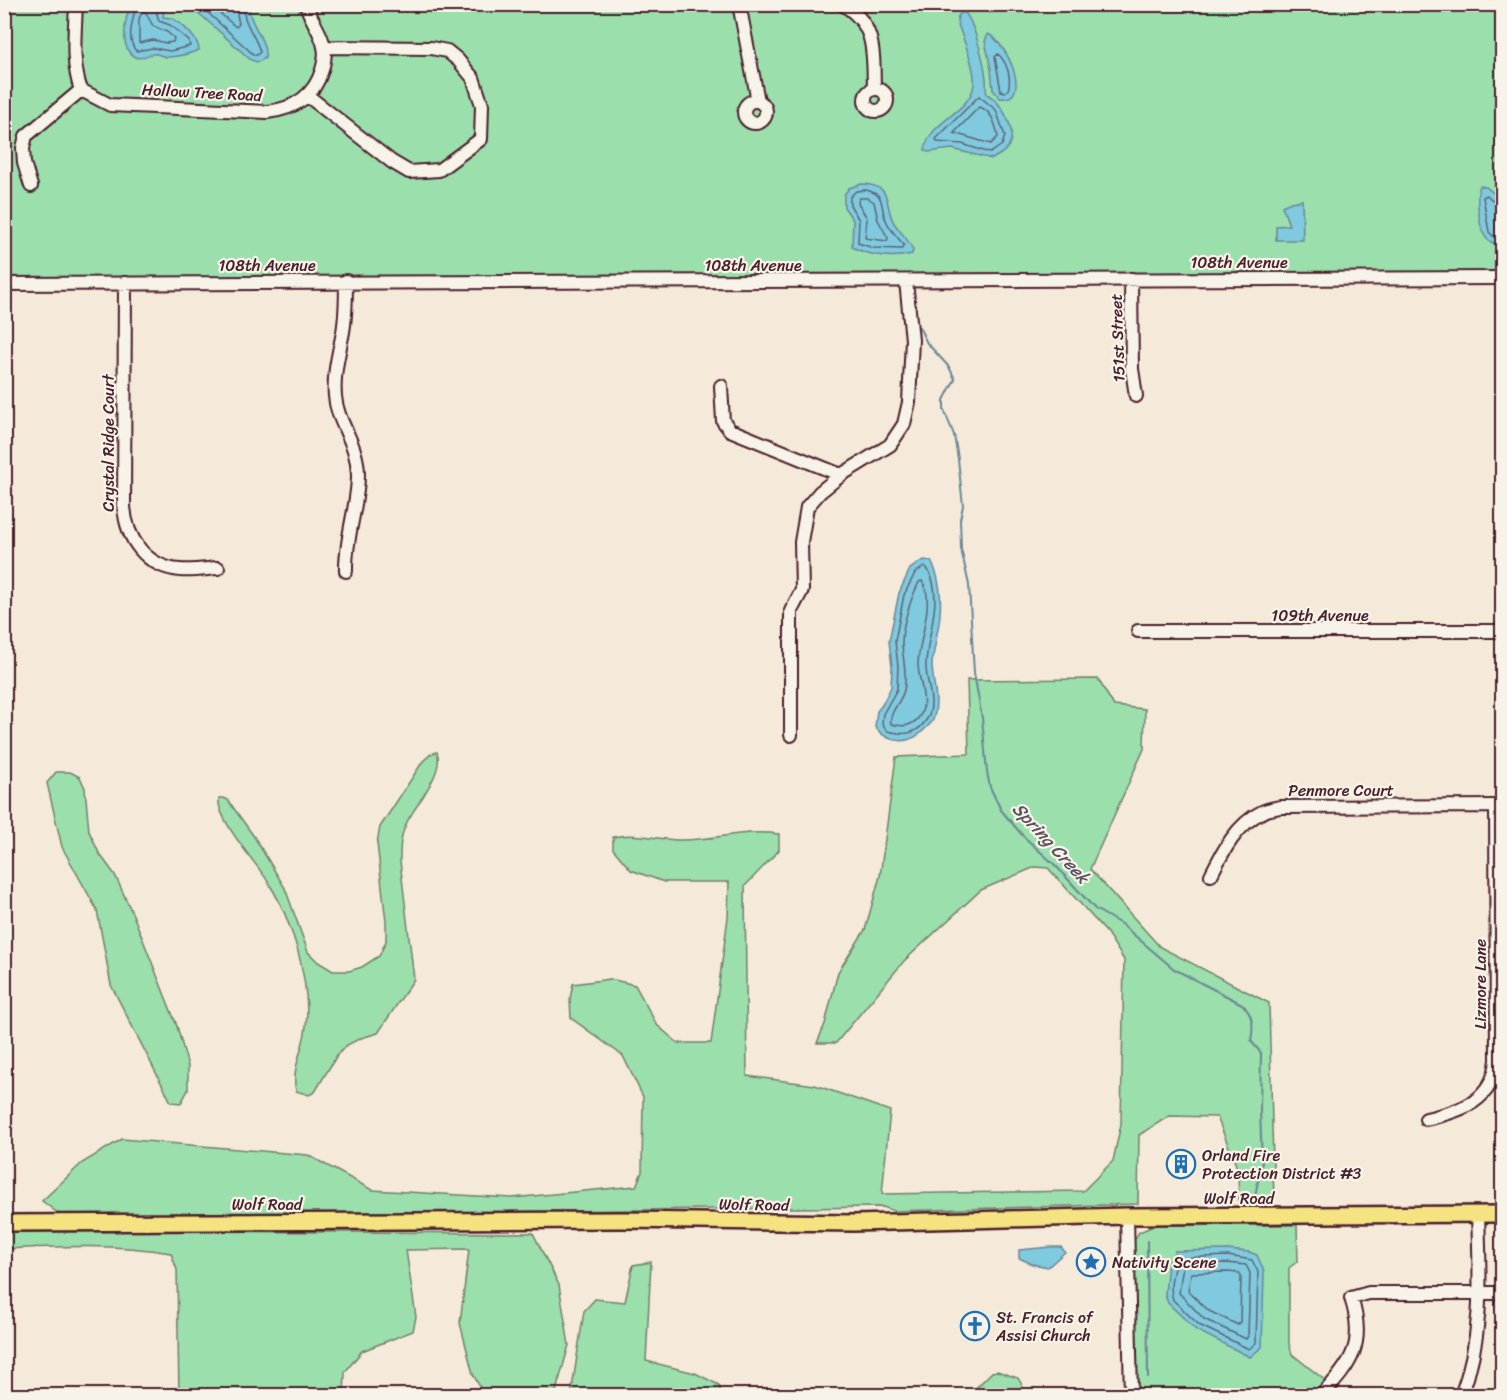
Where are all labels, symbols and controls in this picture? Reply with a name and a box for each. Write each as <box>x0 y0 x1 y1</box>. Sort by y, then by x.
street label: Hollow Tree Road <box>141 75 264 110</box>
street label: 108th Avenue <box>1190 248 1288 277</box>
street label: 108th Avenue <box>218 251 316 280</box>
street label: 108th Avenue <box>704 251 802 280</box>
street label: 151st Street <box>1101 293 1134 383</box>
street label: Crystal Ridge Court <box>94 374 123 512</box>
street label: 109th Avenue <box>1271 601 1369 630</box>
street label: Penmore Court <box>1288 776 1394 805</box>
water label: Spring Creek <box>1004 794 1099 893</box>
street label: Lizmore Lane <box>1466 939 1495 1029</box>
place label: Orland Fire Protection District #3 <box>1202 1141 1362 1188</box>
building icon: Orland Fire Protection District #3 <box>1165 1148 1197 1180</box>
street label: Wolf Road <box>1204 1184 1276 1213</box>
street label: Wolf Road <box>719 1189 791 1220</box>
street label: Wolf Road <box>232 1190 304 1219</box>
place icon: Nativity Scene <box>1075 1246 1107 1278</box>
place label: Nativity Scene <box>1112 1248 1216 1277</box>
place label: St. Francis of Assisi Church <box>995 1303 1095 1350</box>
church icon: St. Francis of Assisi Church <box>959 1310 991 1342</box>

